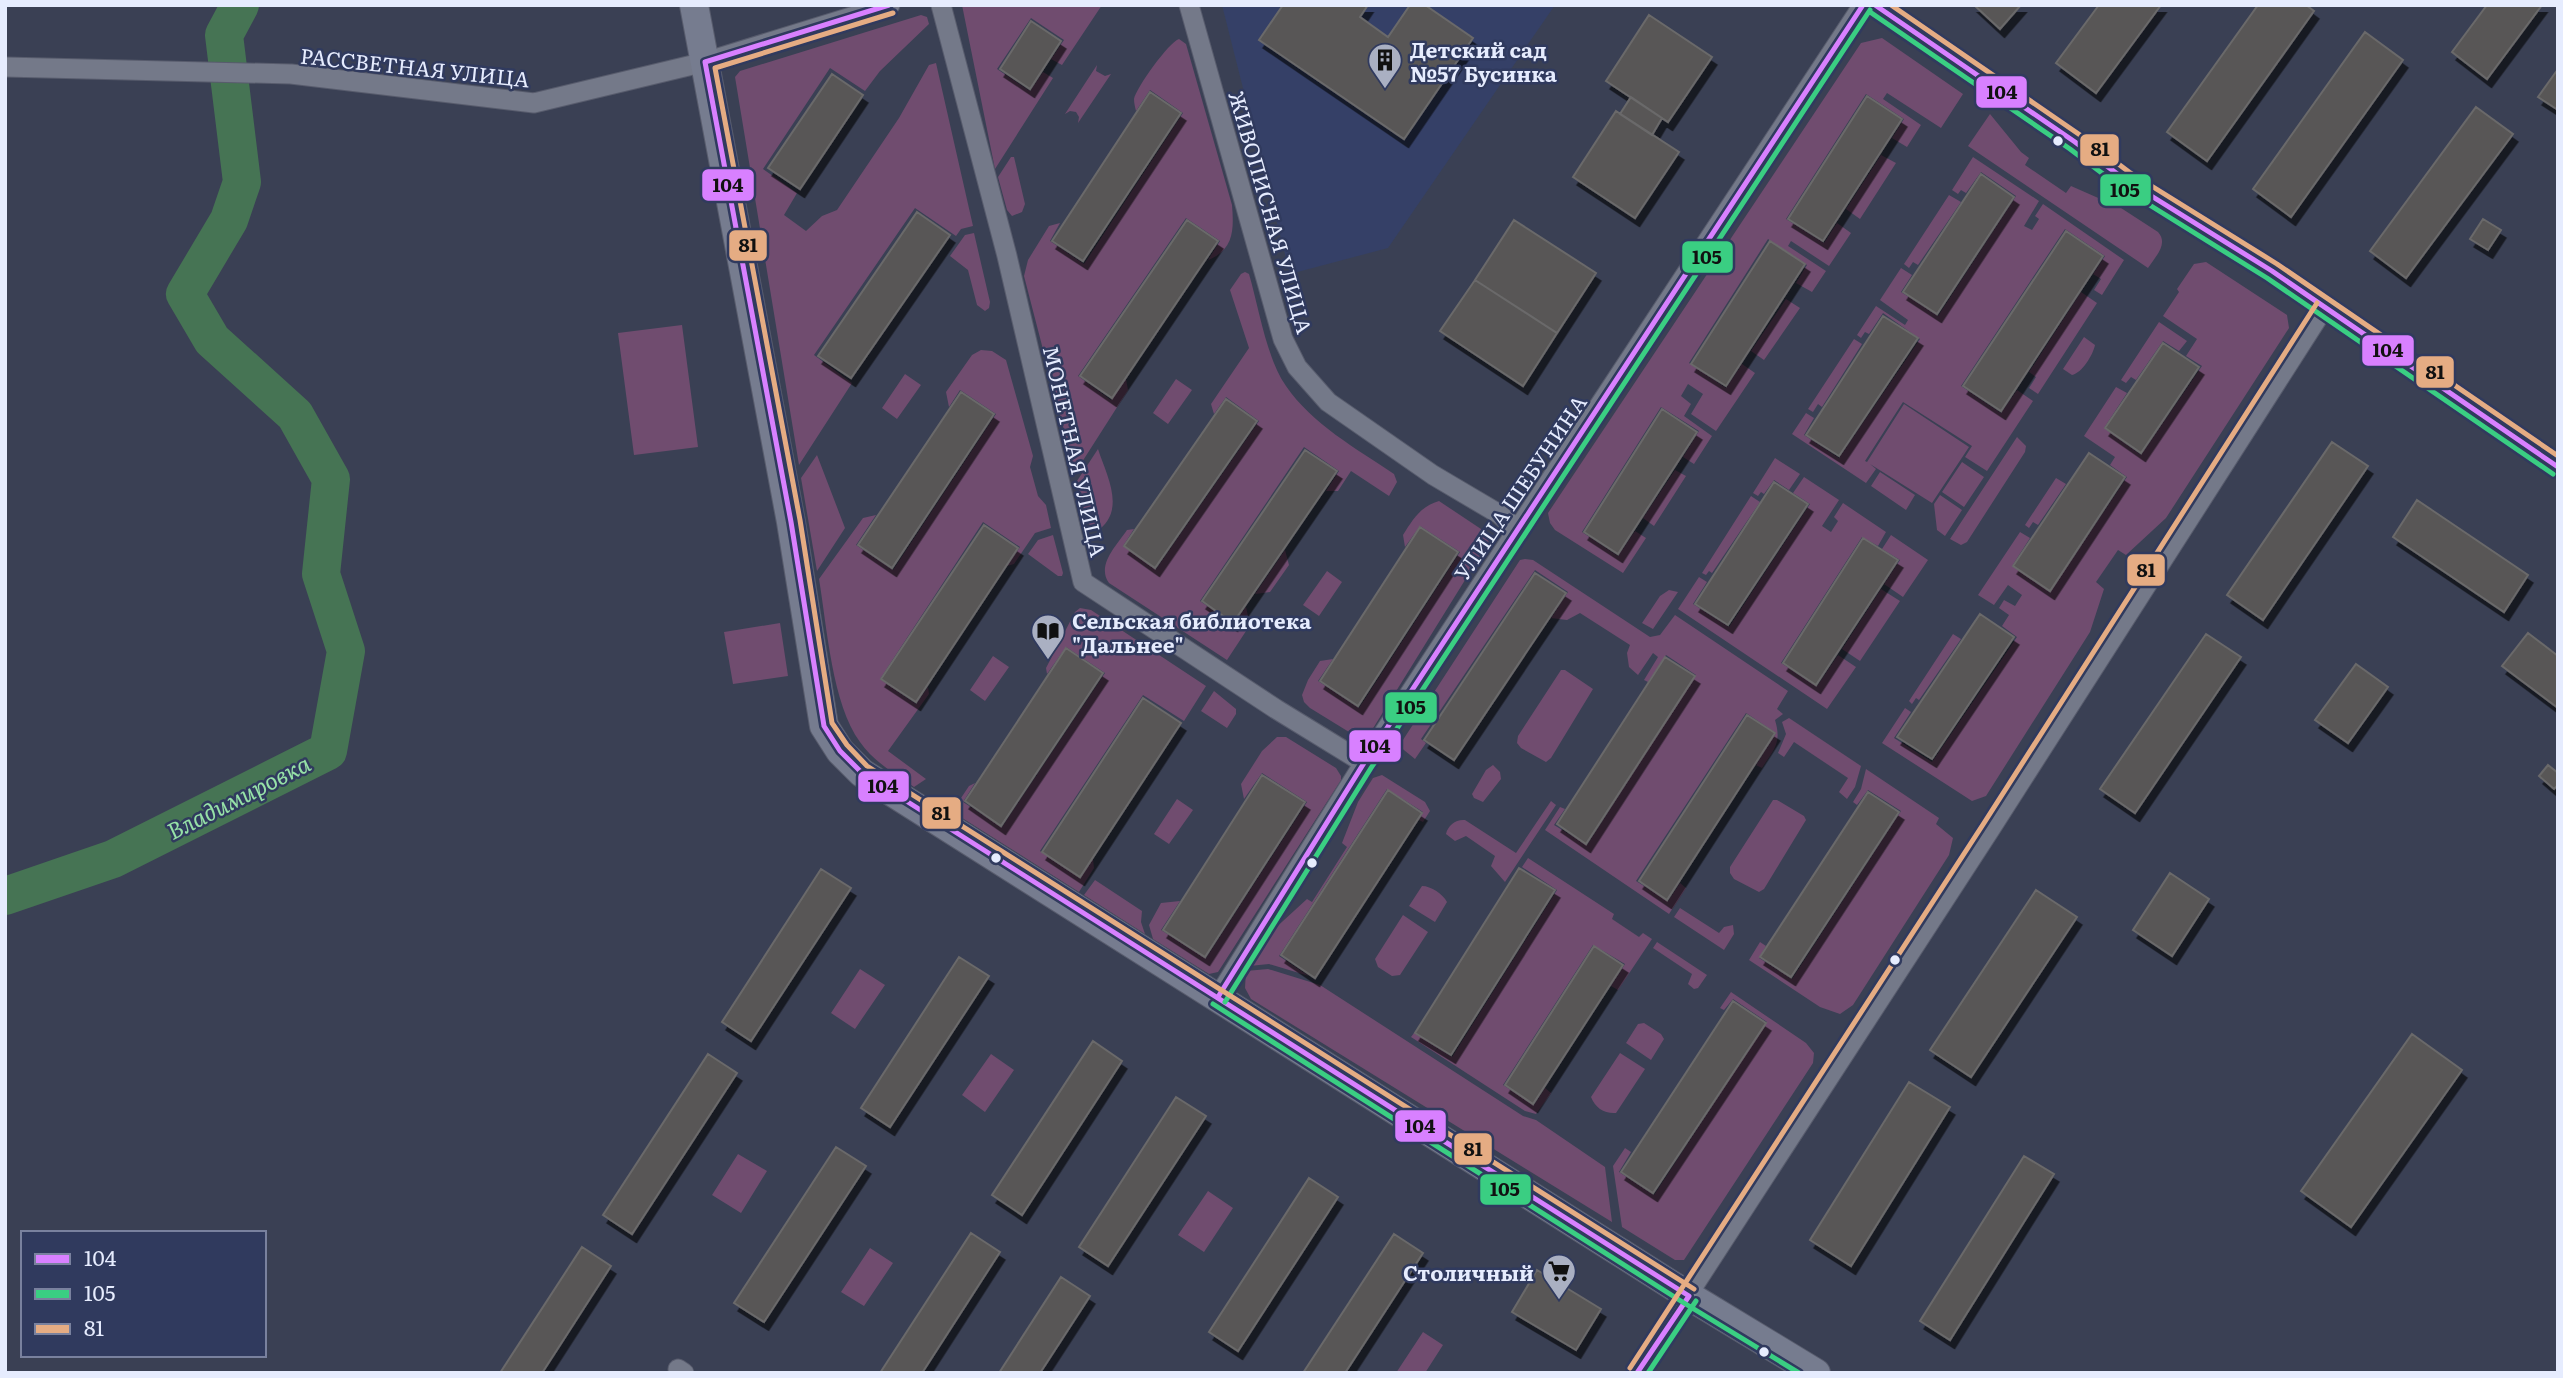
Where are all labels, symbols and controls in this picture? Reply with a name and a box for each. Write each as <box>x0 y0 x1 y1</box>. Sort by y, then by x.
place label: Детский сад №57 Бусинка <box>1410 33 1558 88</box>
street label: РАССВЕТНАЯ УЛИЦА <box>299 39 532 94</box>
building icon: Детский сад №57 Бусинка <box>1366 41 1404 90</box>
line badge: 104 <box>1975 75 2028 109</box>
text: 104 <box>1986 77 2018 105</box>
street label: ЖИВОПИСНАЯ УЛИЦА <box>1222 87 1322 338</box>
line badge: 81 <box>2079 133 2120 167</box>
unlabelled marker <box>2051 134 2065 148</box>
text: 81 <box>2090 134 2110 162</box>
line badge: 104 <box>701 168 755 202</box>
text: 104 <box>712 170 744 198</box>
line badge: 105 <box>2099 173 2152 207</box>
text: 105 <box>2110 175 2140 203</box>
line badge: 81 <box>728 229 768 262</box>
text: 81 <box>738 230 758 258</box>
line badge: 105 <box>1681 240 1734 274</box>
text: 105 <box>1692 242 1722 270</box>
line badge: 104 <box>2361 334 2415 367</box>
text: 104 <box>2372 335 2404 363</box>
street label: МОНЕТНАЯ УЛИЦА <box>1037 342 1115 560</box>
line badge: 81 <box>2415 355 2455 389</box>
text: 81 <box>2425 357 2445 385</box>
street label: УЛИЦА ШЕБУНИНА <box>1445 388 1593 586</box>
line badge: 81 <box>2126 553 2166 587</box>
text: 81 <box>2136 555 2156 583</box>
place label: Сельская библиотека "Дальнее" <box>1072 604 1312 659</box>
library icon: Сельская библиотека "Дальнее" <box>1029 612 1067 661</box>
line badge: 105 <box>1384 691 1438 724</box>
text: 105 <box>1396 692 1426 720</box>
line badge: 104 <box>1348 729 1402 763</box>
text: 104 <box>1359 731 1391 759</box>
water label: Владимировка <box>160 745 316 847</box>
line badge: 104 <box>857 770 910 803</box>
text: 104 <box>867 771 899 799</box>
line badge: 81 <box>921 796 962 830</box>
text: 81 <box>931 798 951 826</box>
unlabelled marker <box>989 851 1003 865</box>
unlabelled marker <box>1305 856 1319 870</box>
unlabelled marker <box>1888 953 1902 967</box>
line badge: 104 <box>1394 1109 1447 1143</box>
text: 104 <box>1404 1111 1436 1139</box>
line badge: 81 <box>1453 1132 1493 1166</box>
text: 81 <box>1463 1134 1483 1162</box>
line badge: 105 <box>1479 1173 1532 1206</box>
text: 105 <box>1490 1174 1520 1202</box>
legend <box>21 1231 266 1357</box>
text: 104 <box>84 1241 117 1272</box>
supermarket icon: Столичный <box>1540 1252 1578 1301</box>
place label: Столичный <box>1403 1256 1534 1287</box>
text: 105 <box>84 1276 115 1307</box>
text: 81 <box>84 1311 105 1342</box>
unlabelled marker <box>1757 1345 1771 1359</box>

